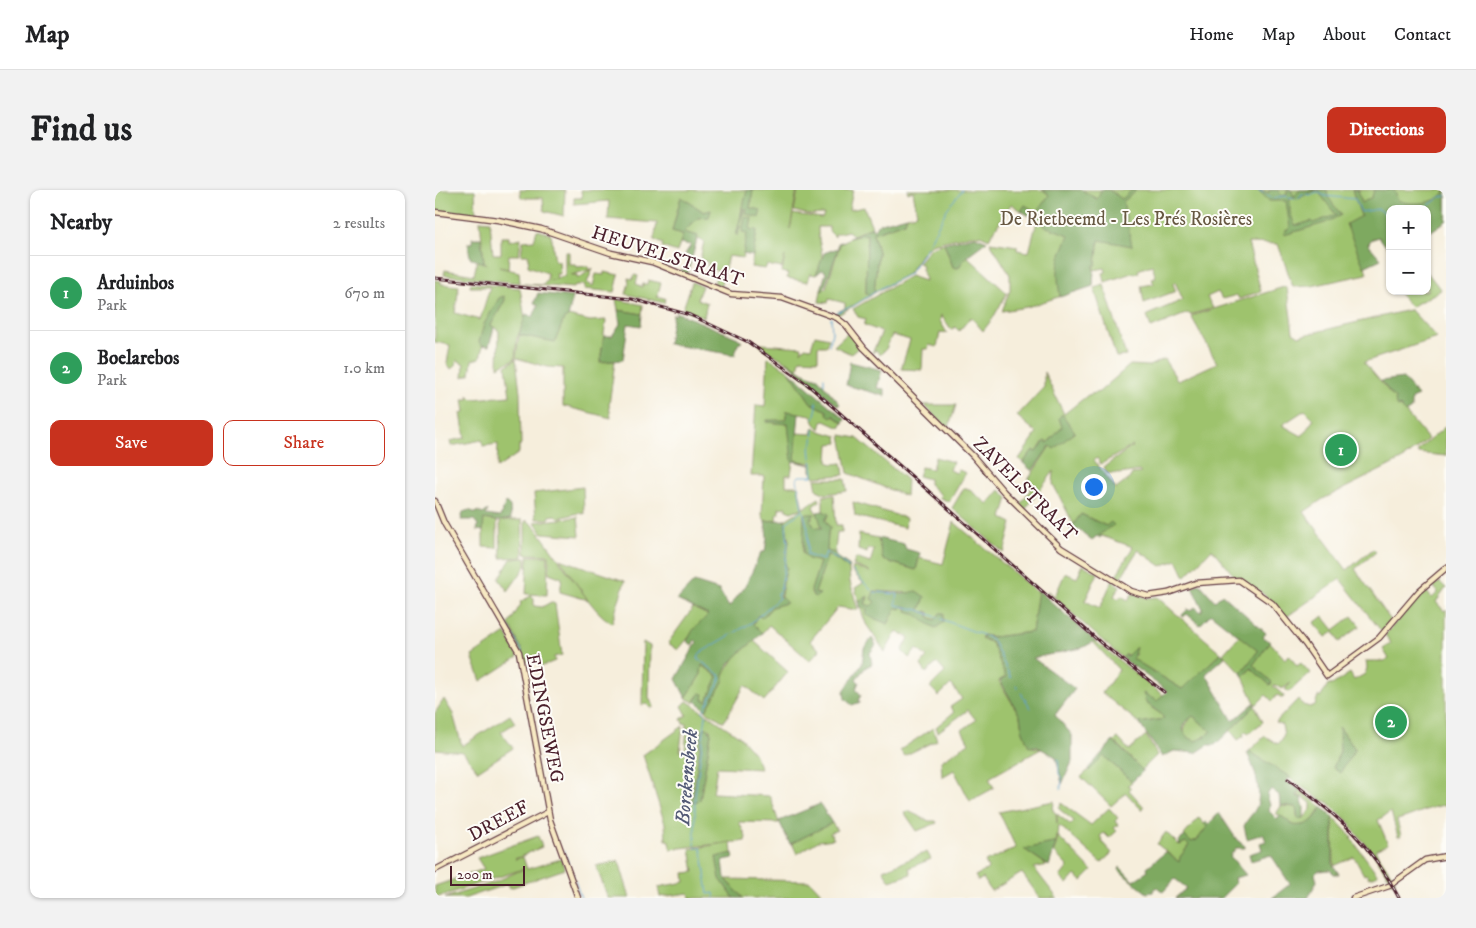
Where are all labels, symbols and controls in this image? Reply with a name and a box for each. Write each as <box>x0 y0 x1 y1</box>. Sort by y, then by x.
text: Map <box>25 20 69 50</box>
text: Home <box>1189 24 1234 46</box>
text: Map <box>1262 24 1295 46</box>
text: About <box>1323 24 1366 46</box>
text: Contact <box>1394 24 1451 46</box>
button: Directions <box>1327 107 1446 153</box>
text: Find us <box>30 108 132 152</box>
map controls <box>1386 205 1431 295</box>
button: + <box>1386 205 1431 250</box>
park label: De Rietbeemd - Les Prés Rosières <box>1000 208 1252 231</box>
text: Nearby <box>50 210 112 236</box>
text: 2 results <box>333 213 385 233</box>
street label: HEUVELSTRAAT <box>589 221 747 292</box>
button: − <box>1386 250 1431 295</box>
text: Arduinbos <box>97 272 174 295</box>
text: 1 <box>63 283 69 303</box>
text: 670 m <box>344 283 385 303</box>
text: Park <box>97 295 127 315</box>
text: Boelarebos <box>97 347 179 370</box>
text: 2 <box>62 358 70 378</box>
text: 1.0 km <box>343 358 385 378</box>
text: Park <box>97 370 127 390</box>
button: Save <box>50 420 213 466</box>
button: Share <box>223 420 385 466</box>
pin: 1 <box>1325 431 1357 469</box>
street label: ZAVELSTRAAT <box>968 432 1082 546</box>
your location <box>1081 474 1107 500</box>
street label: EDINGSEWEG <box>521 652 568 785</box>
pin: 2 <box>1375 703 1407 741</box>
water label: Borekensbeek <box>671 727 704 827</box>
street label: DREEF <box>465 796 533 847</box>
scale bar <box>450 863 525 886</box>
text: 200 m <box>457 866 492 884</box>

